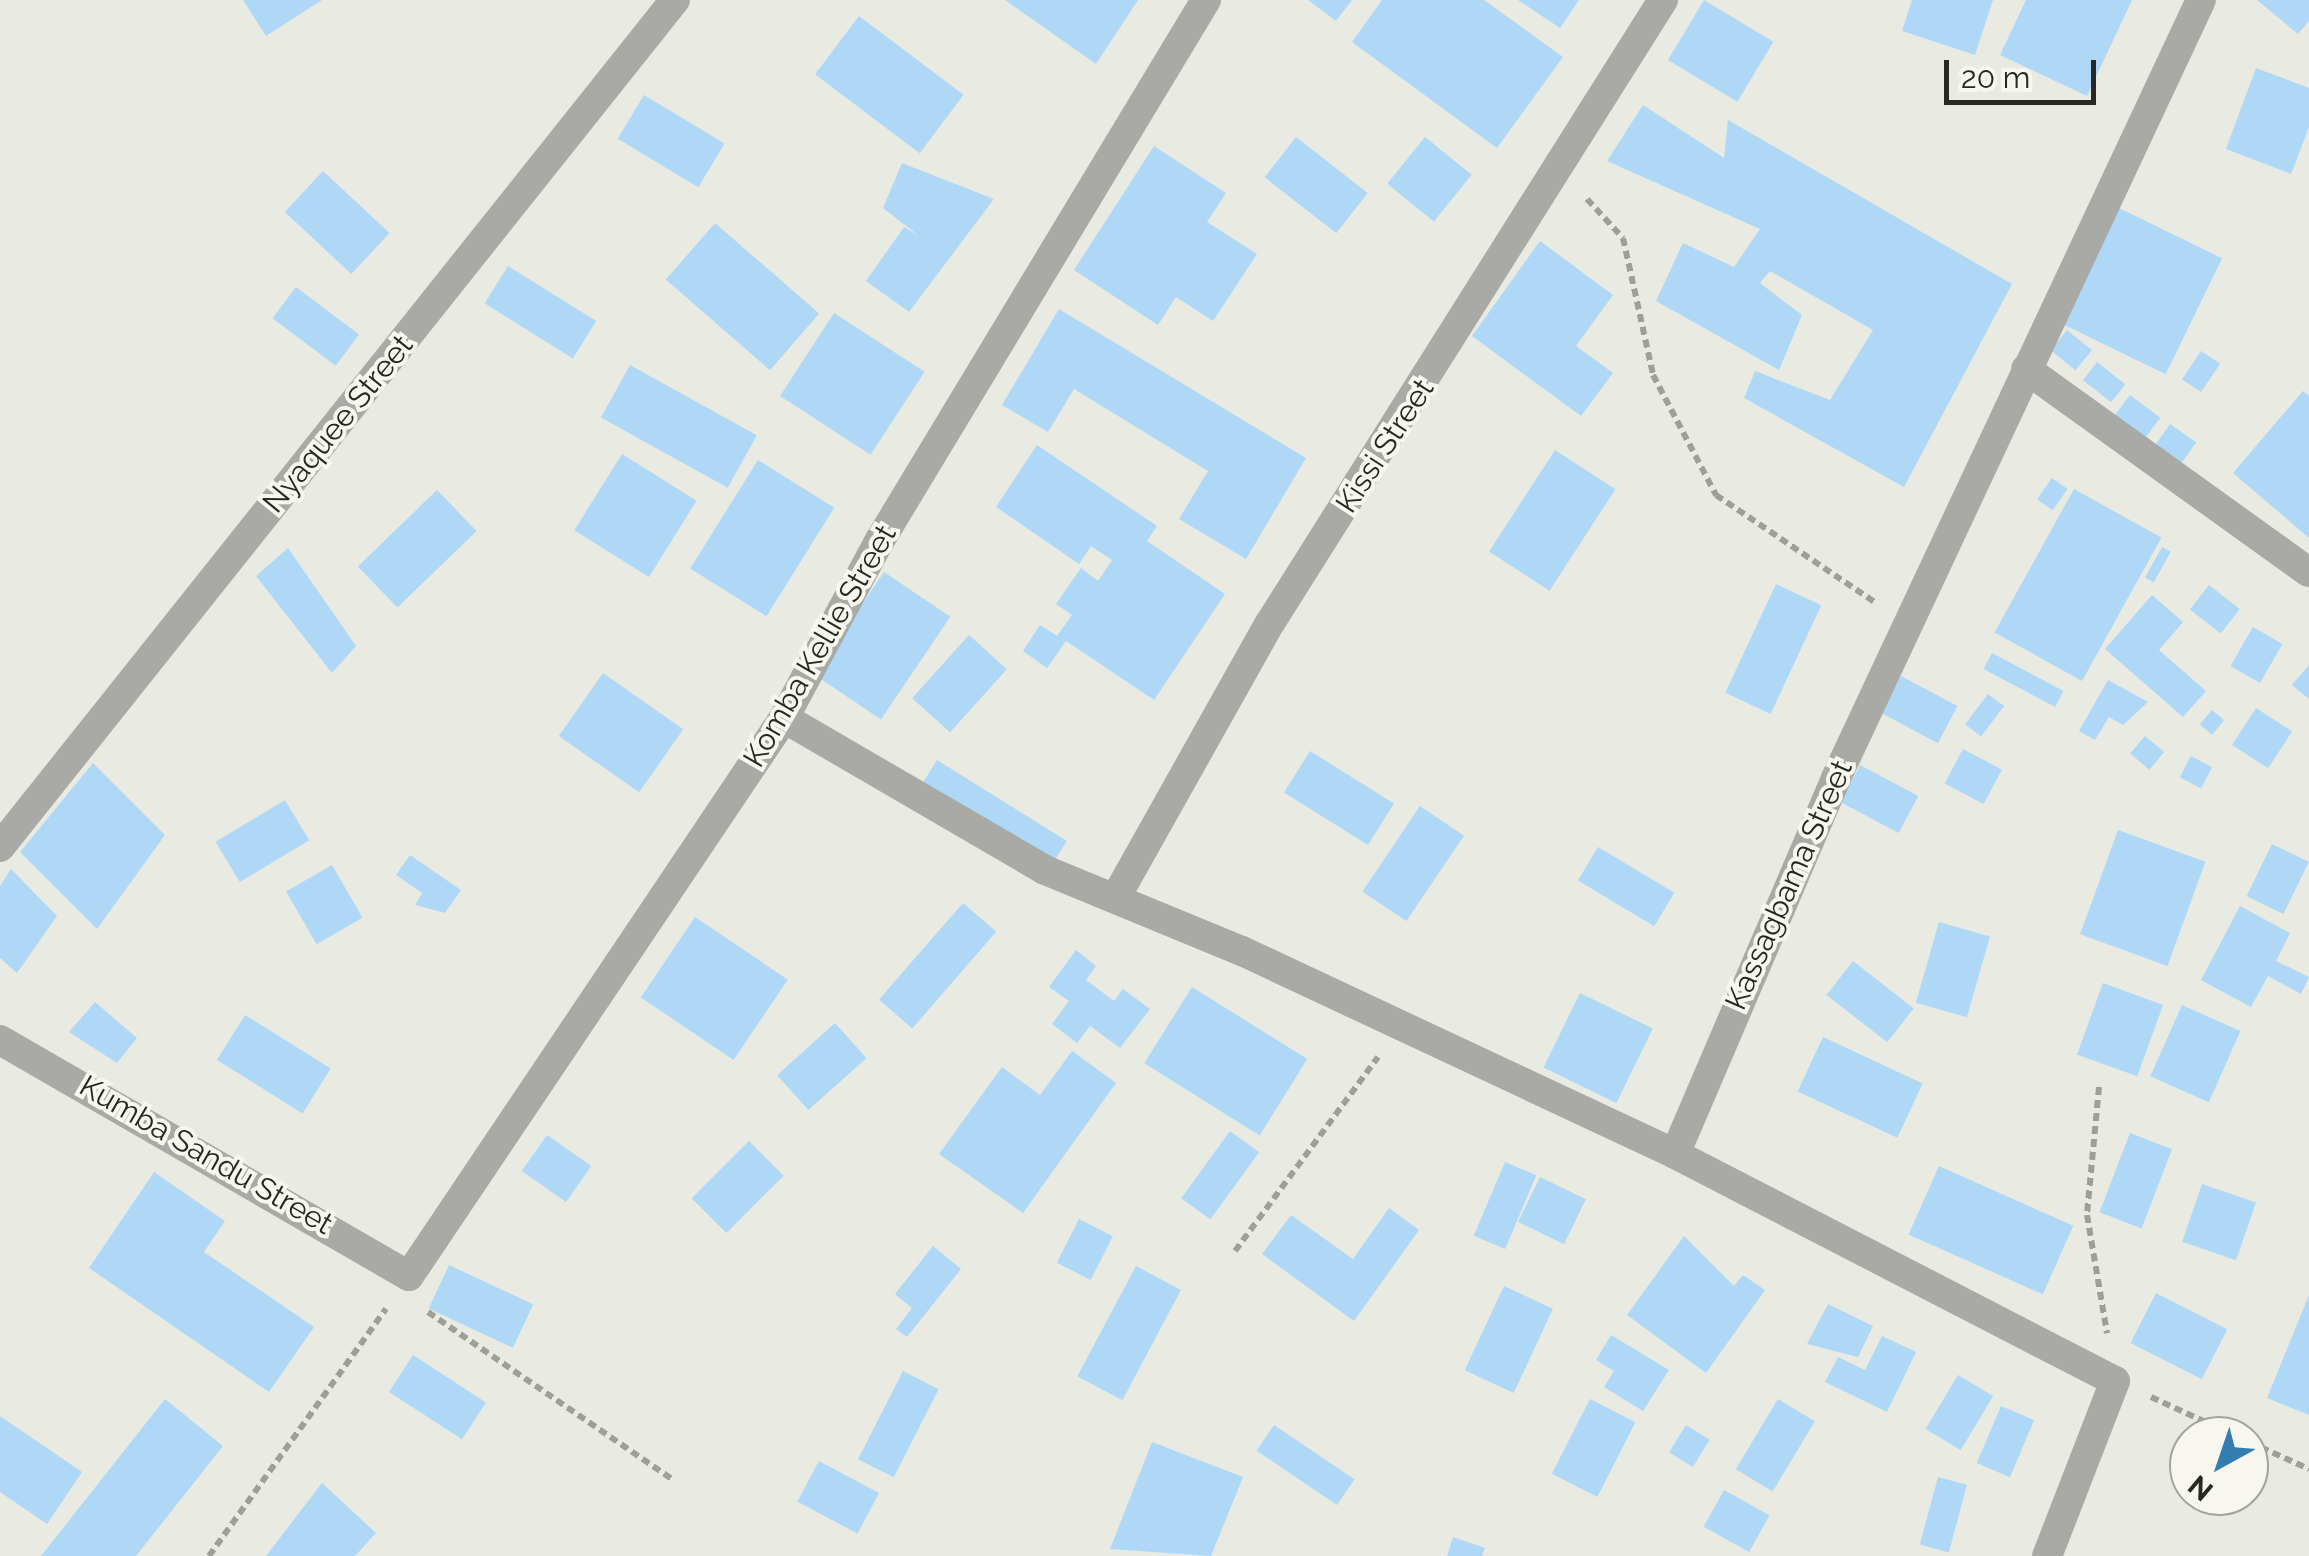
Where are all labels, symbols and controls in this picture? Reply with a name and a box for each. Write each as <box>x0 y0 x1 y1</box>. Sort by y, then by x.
scale bar <box>1949 40 2102 102</box>
text: 20 m <box>1961 60 2030 95</box>
street label: Nyaquee Street <box>256 328 420 520</box>
street label: Kissi Street <box>1328 372 1442 520</box>
street label: Komba Kellie Street <box>736 519 904 773</box>
street label: Kassagbama Street <box>1718 755 1860 1015</box>
street label: Kumba Sandu Street <box>73 1068 339 1242</box>
north arrow <box>2169 1416 2269 1516</box>
text: N <box>2182 1468 2219 1507</box>

